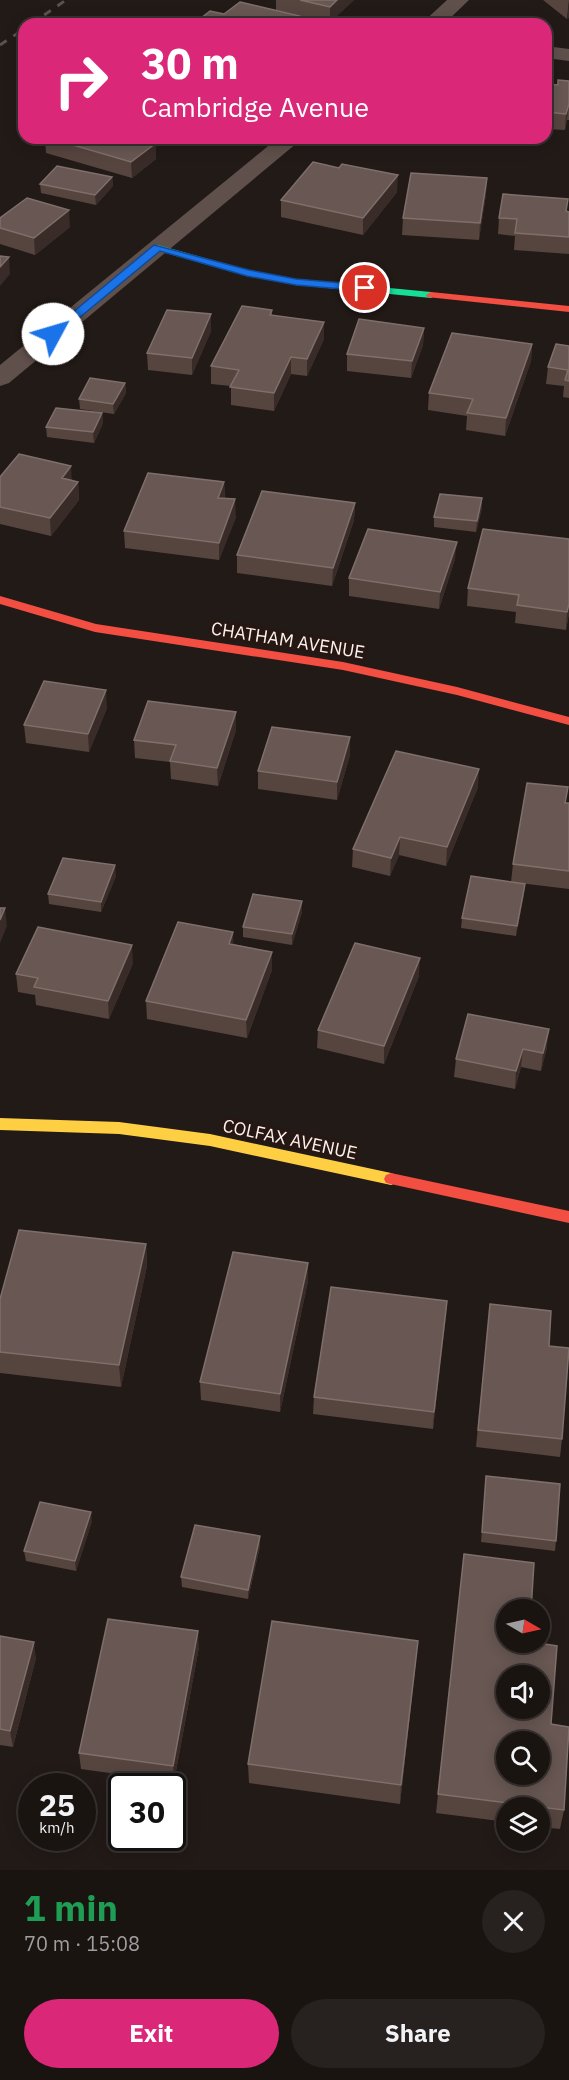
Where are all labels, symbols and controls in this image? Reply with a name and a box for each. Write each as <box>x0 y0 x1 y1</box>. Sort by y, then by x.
text: 30 m <box>141 36 239 91</box>
icon: right <box>42 42 120 120</box>
text: Cambridge Avenue <box>141 89 369 124</box>
pin <box>339 262 390 313</box>
icon: arrive <box>348 271 381 304</box>
position arrow <box>21 302 85 366</box>
street label: CHATHAM AVENUE <box>209 616 367 664</box>
street label: COLFAX AVENUE <box>221 1114 359 1164</box>
north arrow <box>496 1599 550 1653</box>
map controls <box>496 1599 550 1851</box>
button: sound <box>496 1665 550 1719</box>
button: search <box>496 1731 550 1785</box>
speed limit sign: 30 <box>108 1773 186 1851</box>
text: 25 <box>39 1785 75 1824</box>
button: layers <box>496 1797 550 1851</box>
text: km/h <box>39 1818 75 1837</box>
text: 1 min <box>24 1884 118 1931</box>
button: close <box>482 1890 545 1953</box>
text: 70 m · 15:08 <box>24 1930 140 1957</box>
button: Exit <box>24 1999 279 2068</box>
button: Share <box>291 1999 545 2068</box>

